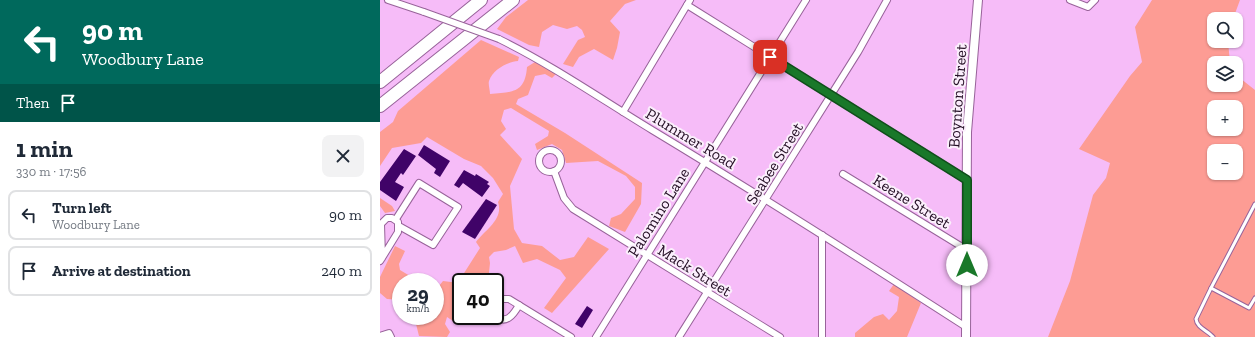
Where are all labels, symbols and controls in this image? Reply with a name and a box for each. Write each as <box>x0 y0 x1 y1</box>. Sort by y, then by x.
map controls <box>1207 12 1243 180</box>
button: search <box>1207 12 1243 48</box>
text: 90 m <box>82 14 143 47</box>
icon: left <box>16 16 68 68</box>
pin <box>753 40 787 74</box>
street label: Boynton Street <box>944 43 971 149</box>
icon: arrive <box>759 46 781 68</box>
text: Woodbury Lane <box>82 48 204 70</box>
button: layers <box>1207 56 1243 92</box>
icon: arrive <box>57 92 79 114</box>
text: Then <box>16 94 49 112</box>
button: + <box>1207 100 1243 136</box>
street label: Plummer Road <box>642 104 740 173</box>
street label: Seabee Street <box>742 119 807 208</box>
text: 1 min <box>16 134 73 163</box>
button: close <box>322 135 364 177</box>
button: − <box>1207 144 1243 180</box>
text: 330 m · 17:56 <box>16 164 87 179</box>
street label: Palomino Lane <box>623 164 693 260</box>
street label: Keene Street <box>870 170 954 233</box>
text: Turn left <box>52 199 112 217</box>
icon: left <box>18 204 40 226</box>
text: 90 m <box>329 206 362 224</box>
text: Woodbury Lane <box>52 217 140 232</box>
street label: Mack Street <box>654 240 735 301</box>
position arrow <box>946 244 988 286</box>
icon: arrive <box>18 260 40 282</box>
text: Arrive at destination <box>52 262 191 280</box>
text: 240 m <box>321 262 362 280</box>
speed limit sign: 40 <box>452 273 504 325</box>
text: 29 <box>407 282 429 306</box>
text: km/h <box>407 303 429 315</box>

